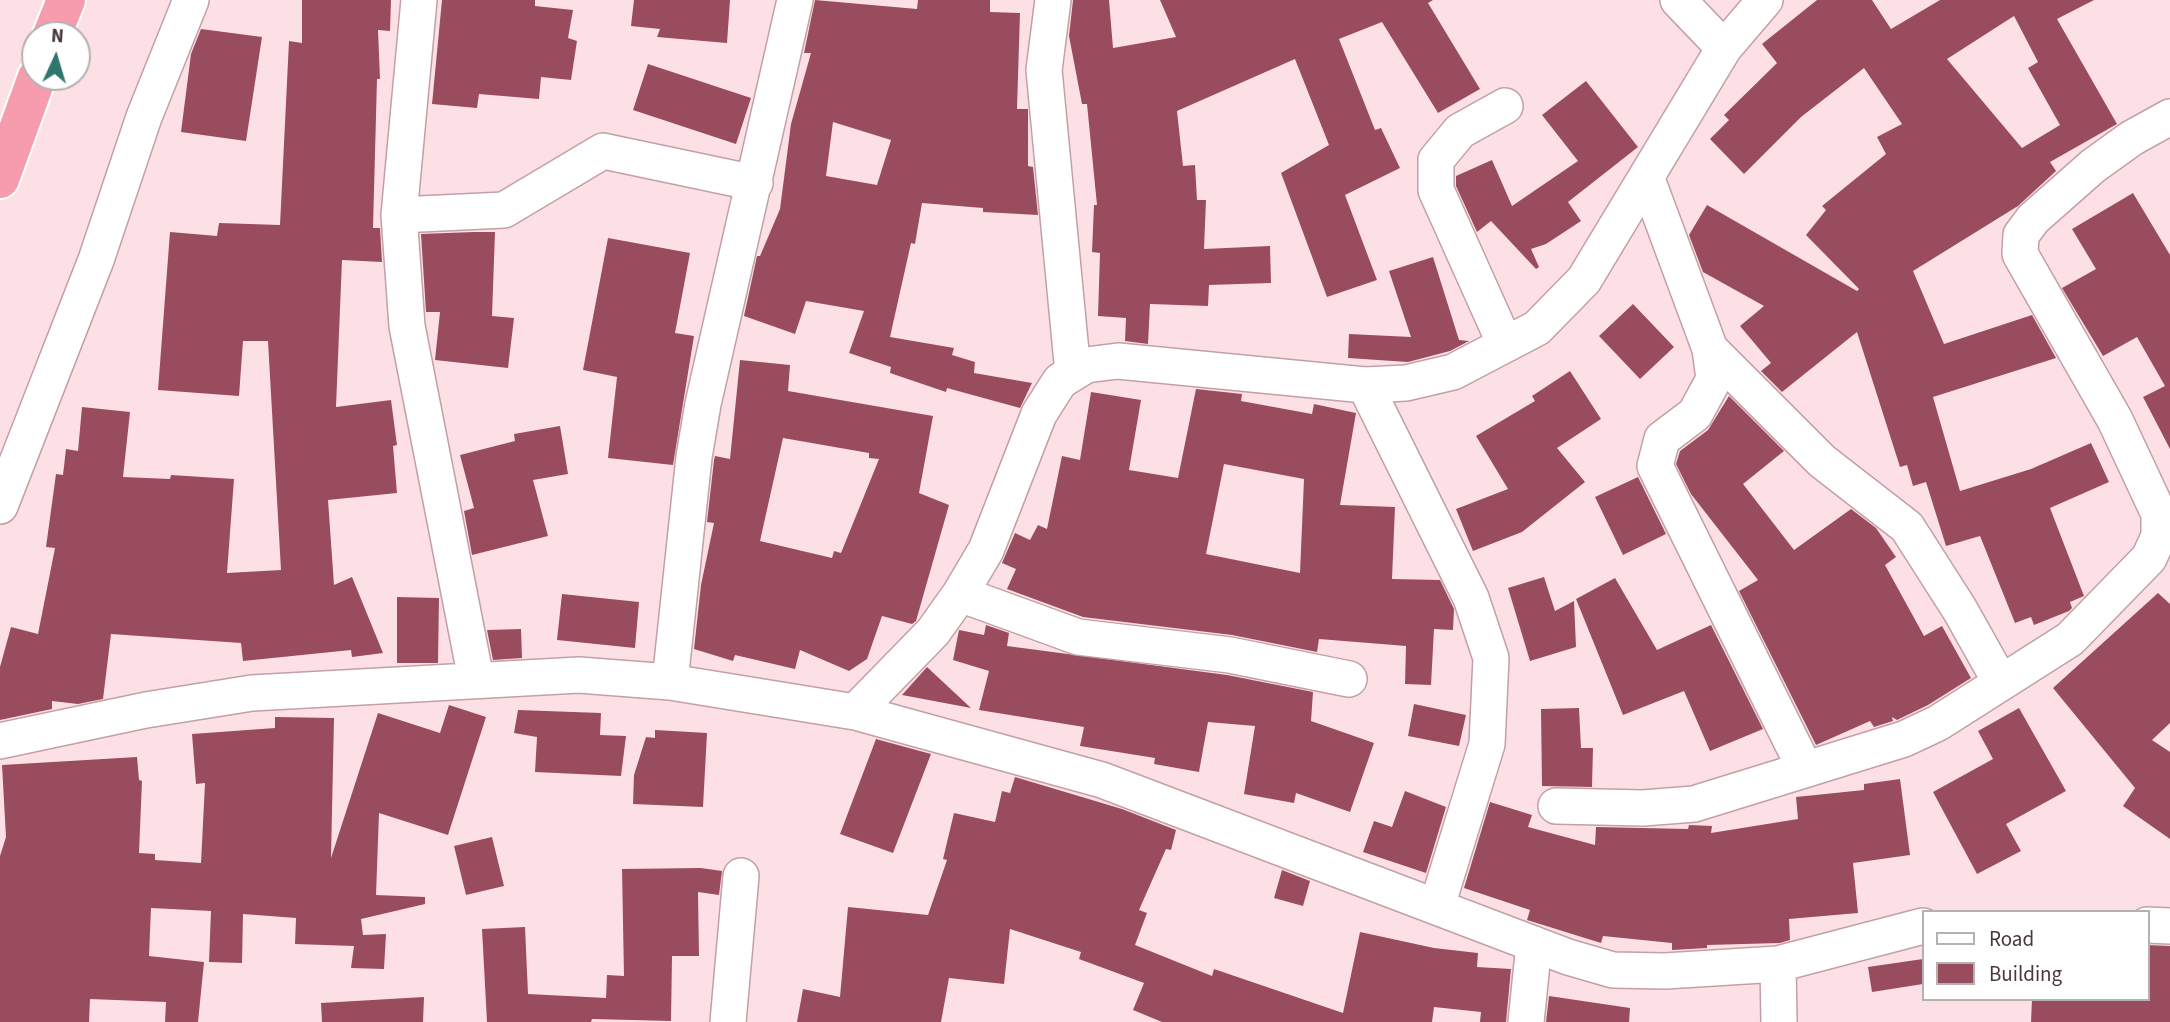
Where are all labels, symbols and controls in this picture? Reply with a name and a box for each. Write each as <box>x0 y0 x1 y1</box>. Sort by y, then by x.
north arrow <box>21 21 91 91</box>
text: N <box>50 23 65 50</box>
legend <box>1922 910 2149 1001</box>
text: Road <box>1989 924 2034 954</box>
text: Building <box>1989 959 2062 989</box>

